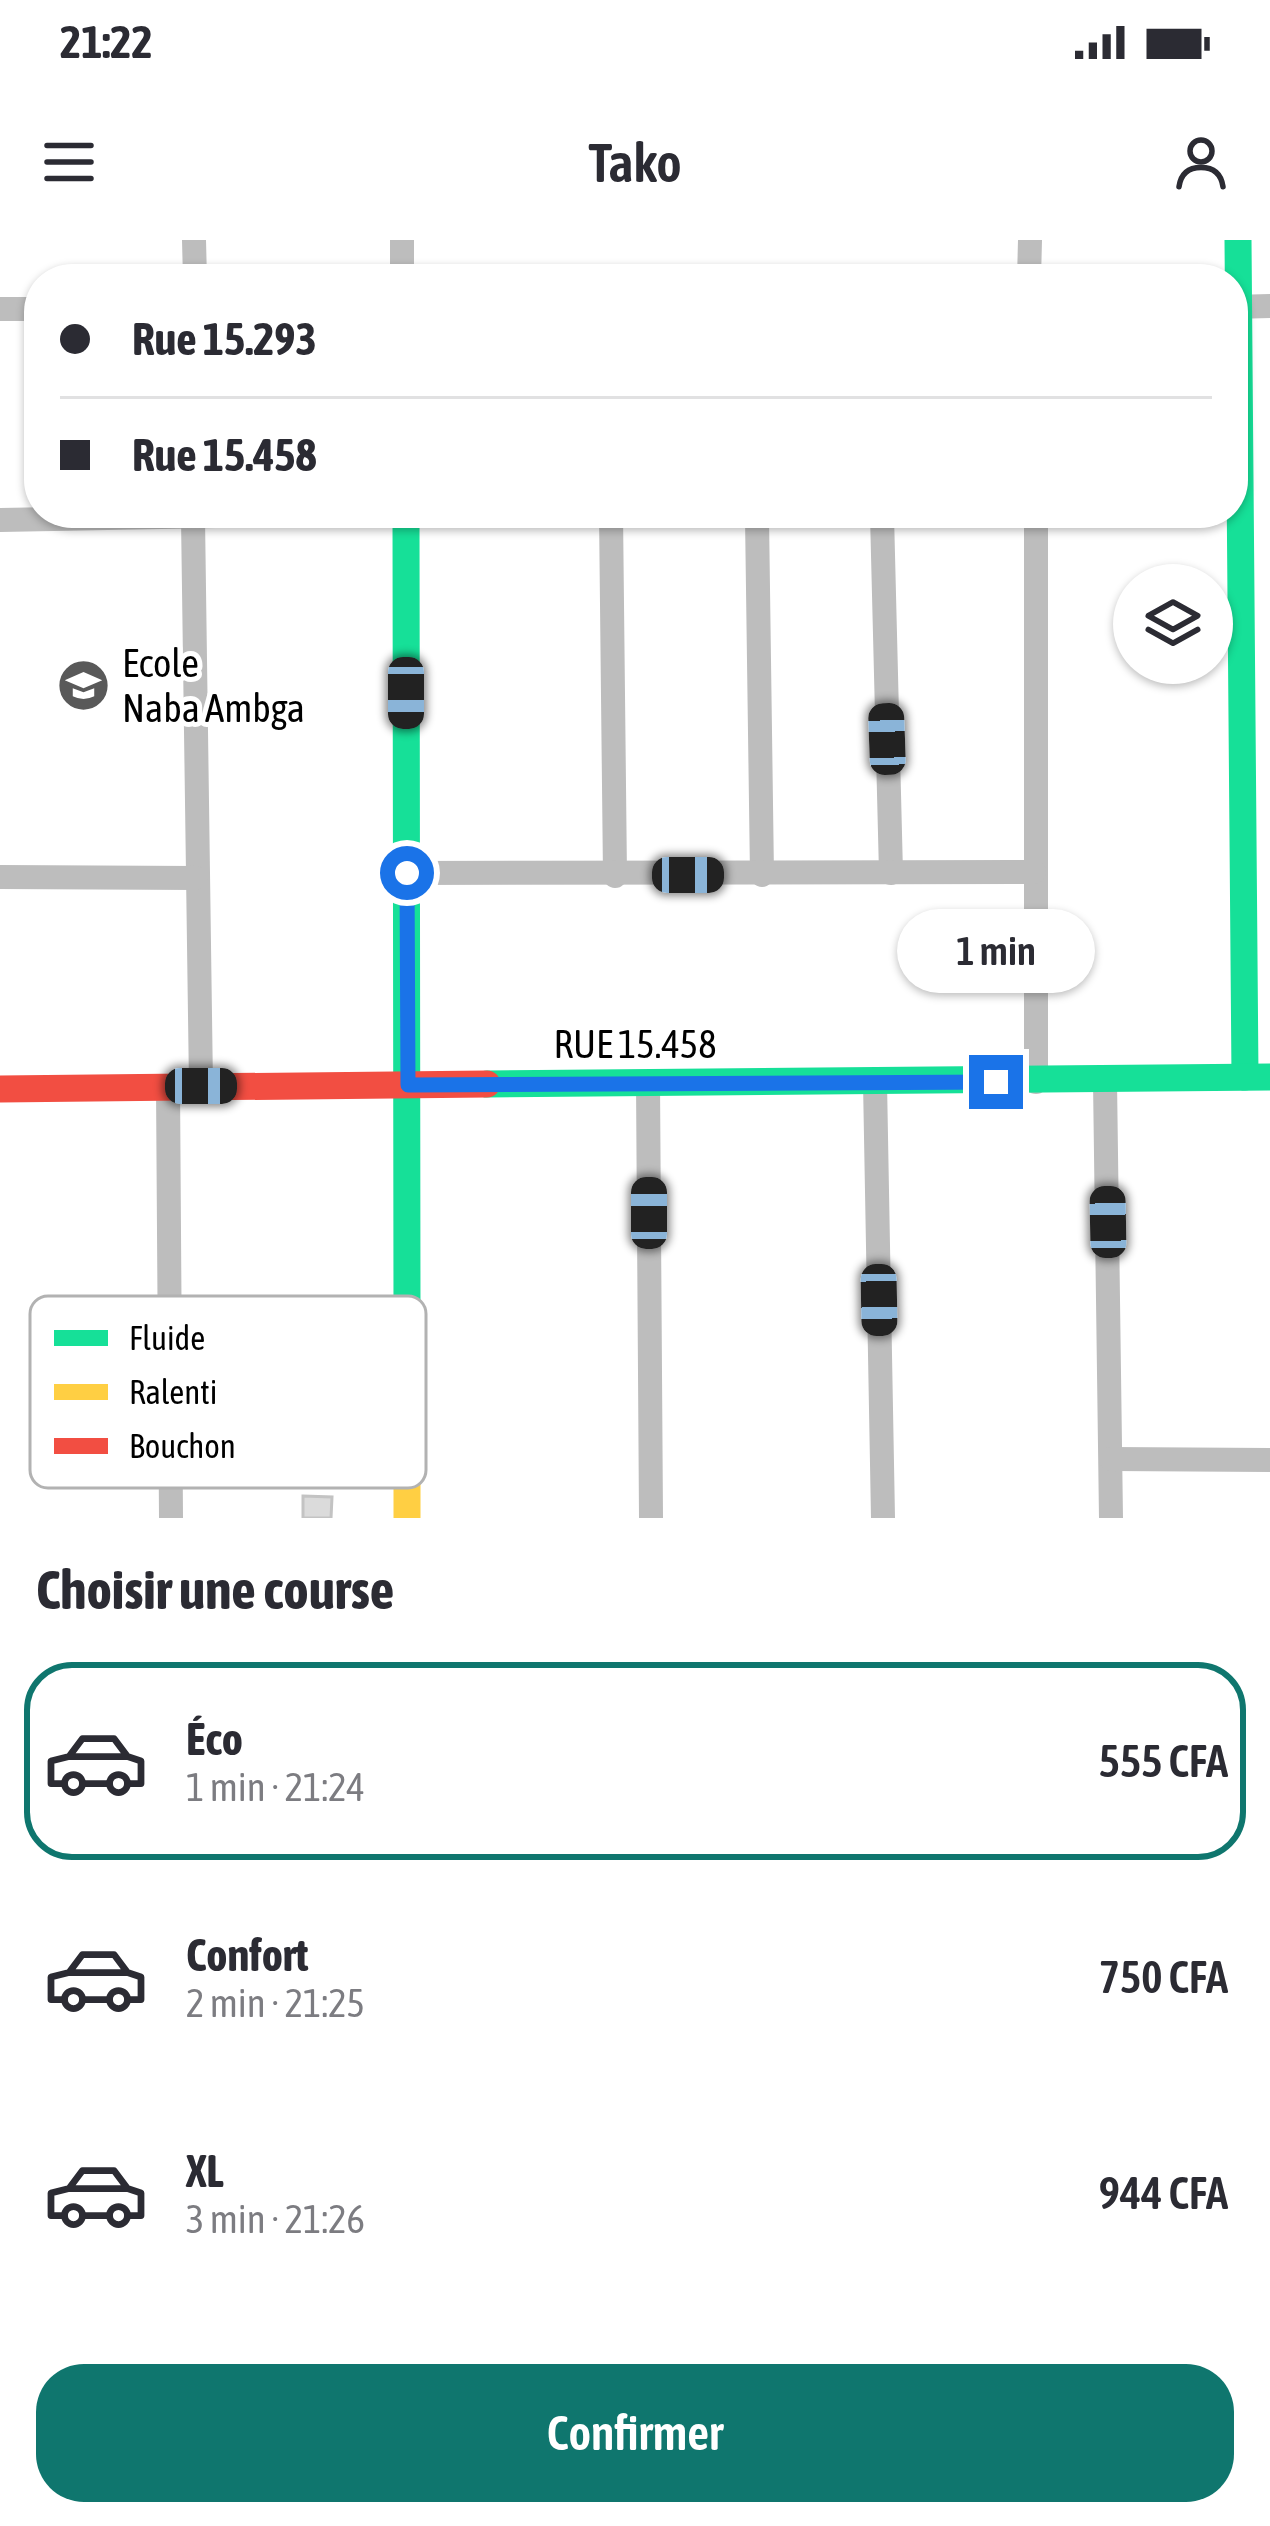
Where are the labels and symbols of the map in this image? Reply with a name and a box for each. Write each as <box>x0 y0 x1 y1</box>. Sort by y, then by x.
place label: Ecole Naba Ambga <box>122 641 305 730</box>
school or university icon: Ecole Naba Ambga <box>55 657 111 713</box>
car <box>388 657 424 729</box>
car <box>868 702 906 776</box>
route start <box>380 846 434 900</box>
car <box>652 857 724 893</box>
callout: 1 min <box>897 908 1095 992</box>
street label: RUE 15.458 <box>553 1022 717 1066</box>
route end <box>969 1055 1023 1109</box>
car <box>165 1068 237 1104</box>
car <box>631 1177 667 1249</box>
car <box>1089 1186 1127 1258</box>
car <box>860 1264 898 1336</box>
legend <box>30 1296 426 1488</box>
text: Fluide <box>129 1319 205 1357</box>
text: Ralenti <box>129 1373 217 1411</box>
text: Bouchon <box>129 1427 236 1465</box>

